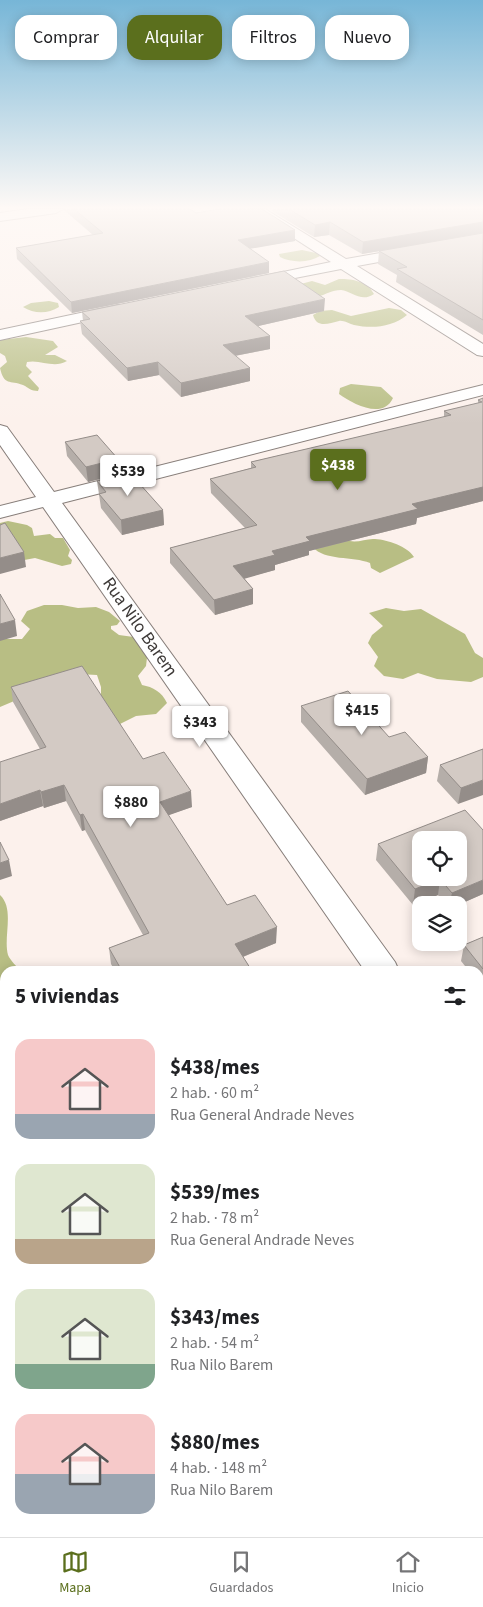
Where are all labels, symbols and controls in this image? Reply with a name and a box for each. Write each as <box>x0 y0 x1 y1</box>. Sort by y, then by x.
chip: Comprar <box>15 15 117 60</box>
chip: Alquilar <box>127 15 222 60</box>
chip: Filtros <box>232 15 315 60</box>
chip: Nuevo <box>325 15 409 60</box>
pin: $438 <box>308 448 368 491</box>
pin: $539 <box>98 454 158 497</box>
text: $438 <box>321 454 355 476</box>
text: $539 <box>111 460 145 482</box>
street label: Rua Nilo Barem <box>96 572 184 682</box>
pin: $415 <box>332 694 392 736</box>
text: $415 <box>345 699 379 721</box>
pin: $343 <box>170 706 230 748</box>
text: $343 <box>183 711 217 733</box>
pin: $880 <box>101 786 161 828</box>
text: $880 <box>114 791 148 813</box>
map controls <box>412 831 467 951</box>
button: locate <box>412 831 467 886</box>
button: layers <box>412 896 467 951</box>
text: 5 viviendas <box>15 981 119 1011</box>
icon: filters <box>441 982 469 1010</box>
text: $438/mes <box>170 1052 260 1082</box>
icon: home <box>55 1059 115 1119</box>
text: 2 hab. · 60 m² <box>170 1082 259 1104</box>
text: Rua General Andrade Neves <box>170 1104 354 1126</box>
text: $539/mes <box>170 1177 260 1207</box>
icon: home <box>55 1184 115 1244</box>
text: 2 hab. · 78 m² <box>170 1207 259 1229</box>
text: Rua General Andrade Neves <box>170 1229 354 1251</box>
text: $343/mes <box>170 1302 260 1332</box>
icon: home <box>55 1309 115 1369</box>
text: 2 hab. · 54 m² <box>170 1332 259 1354</box>
text: Rua Nilo Barem <box>170 1354 273 1376</box>
text: $880/mes <box>170 1427 260 1457</box>
icon: home <box>55 1434 115 1494</box>
text: 4 hab. · 148 m² <box>170 1457 267 1479</box>
text: Rua Nilo Barem <box>170 1479 273 1501</box>
tab: Mapa <box>59 1548 91 1598</box>
tab: Guardados <box>209 1548 273 1598</box>
tab: Inicio <box>392 1548 424 1598</box>

